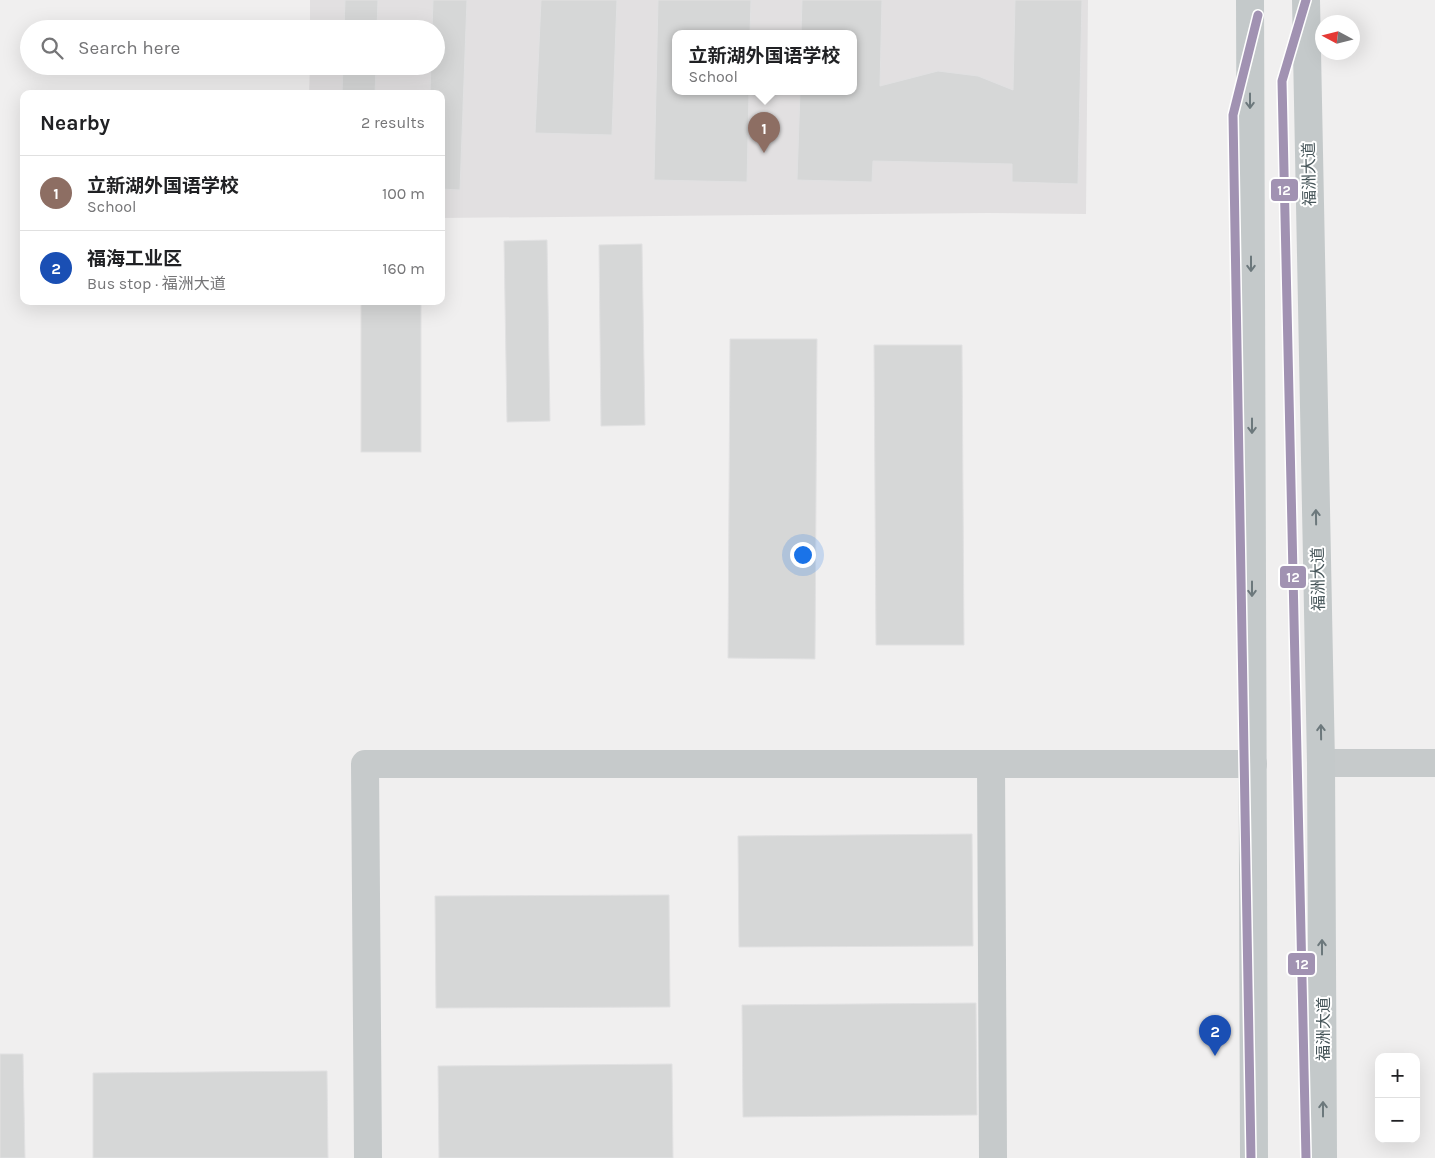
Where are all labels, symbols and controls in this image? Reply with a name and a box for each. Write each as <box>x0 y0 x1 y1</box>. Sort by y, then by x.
north arrow <box>1315 15 1360 60</box>
search box <box>20 20 445 75</box>
popup <box>672 30 857 95</box>
icon: search <box>38 34 66 62</box>
text: Search here <box>78 37 180 59</box>
text: 立新湖外国语学校 <box>688 45 841 67</box>
text: School <box>688 67 738 86</box>
one-way arrow <box>1245 92 1255 109</box>
text: Nearby <box>40 111 110 135</box>
pin: 1 <box>748 112 780 153</box>
text: 2 results <box>361 113 425 132</box>
street label: 福洲大道 <box>1299 142 1319 206</box>
text: 立新湖外国语学校 <box>87 175 239 197</box>
line badge: 12 <box>1270 178 1299 202</box>
text: 12 <box>1277 182 1291 199</box>
text: 1 <box>53 184 59 203</box>
text: 100 m <box>382 184 425 203</box>
text: School <box>87 197 137 216</box>
text: 福海工业区 <box>87 248 182 270</box>
one-way arrow <box>1246 255 1256 271</box>
text: 2 <box>51 259 61 278</box>
text: 160 m <box>382 259 425 278</box>
text: Bus stop · 福洲大道 <box>87 274 226 293</box>
one-way arrow <box>1247 418 1257 434</box>
one-way arrow <box>1312 509 1321 525</box>
your location <box>790 542 816 568</box>
street label: 福洲大道 <box>1308 547 1328 611</box>
line badge: 12 <box>1279 565 1307 589</box>
text: 12 <box>1286 569 1300 586</box>
one-way arrow <box>1247 580 1257 596</box>
one-way arrow <box>1316 724 1326 740</box>
one-way arrow <box>1317 939 1327 956</box>
line badge: 12 <box>1287 952 1316 976</box>
text: 12 <box>1295 956 1309 973</box>
street label: 福洲大道 <box>1314 997 1333 1061</box>
pin: 2 <box>1199 1015 1231 1056</box>
map controls <box>1375 1053 1420 1143</box>
button: + <box>1375 1053 1420 1098</box>
button: − <box>1375 1098 1420 1143</box>
one-way arrow <box>1318 1102 1328 1118</box>

